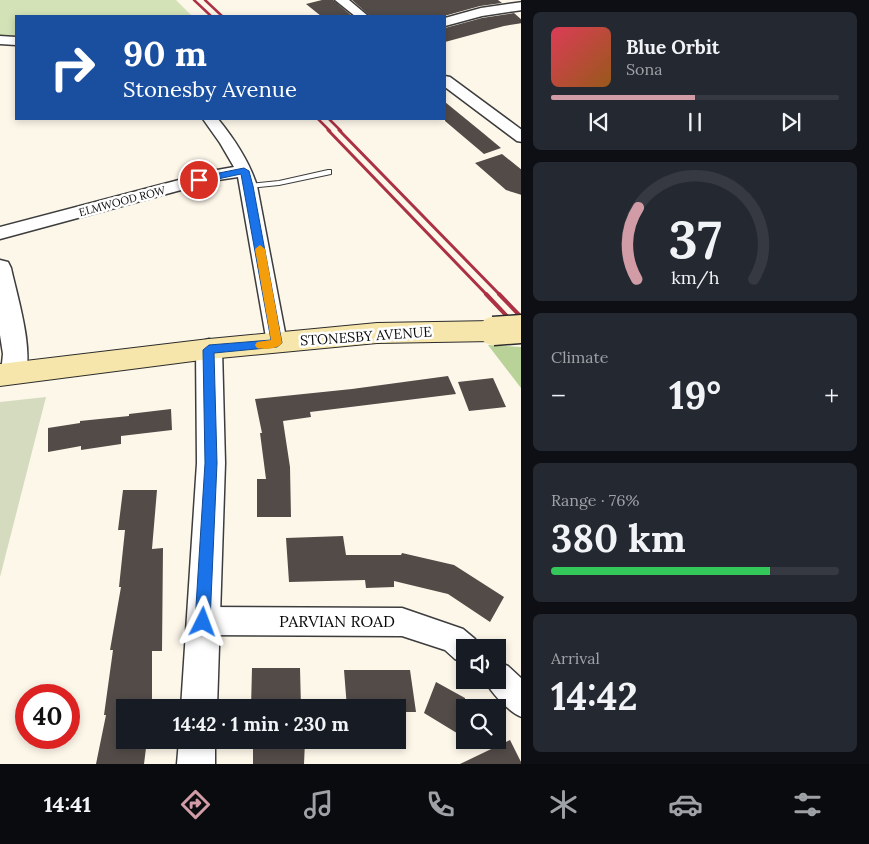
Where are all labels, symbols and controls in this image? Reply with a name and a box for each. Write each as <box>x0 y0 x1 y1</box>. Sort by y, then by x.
text: 90 m <box>123 31 207 76</box>
icon: right <box>40 35 105 100</box>
text: Blue Orbit <box>626 35 720 59</box>
text: Sona <box>626 59 662 79</box>
text: Stonesby Avenue <box>123 75 297 103</box>
icon: previous <box>585 108 613 136</box>
icon: pause <box>681 108 709 136</box>
icon: next <box>777 108 805 136</box>
pin <box>178 159 220 201</box>
icon: arrive <box>185 166 213 194</box>
street label: ELMWOOD ROW <box>77 182 168 219</box>
text: 37 <box>668 206 722 272</box>
text: km/h <box>671 266 719 289</box>
street label: STONESBY AVENUE <box>299 322 433 350</box>
text: Climate <box>551 347 608 367</box>
text: 19° <box>669 371 721 419</box>
text: − <box>551 378 566 414</box>
text: + <box>824 378 839 414</box>
text: Range · 76% <box>551 490 639 510</box>
text: 380 km <box>551 514 686 562</box>
position arrow <box>176 595 228 647</box>
street label: PARVIAN ROAD <box>279 611 395 631</box>
map controls <box>456 639 506 749</box>
button: sound <box>456 639 506 689</box>
text: Arrival <box>551 648 600 668</box>
text: 14:42 <box>551 672 638 720</box>
speed limit sign: 40 <box>15 684 80 749</box>
button: search <box>456 699 506 749</box>
text: 14:42 · 1 min · 230 m <box>173 712 349 736</box>
icon: directions <box>178 787 213 822</box>
icon: music <box>301 787 336 822</box>
icon: phone <box>423 787 458 822</box>
icon: climate <box>546 787 581 822</box>
icon: car <box>668 787 703 822</box>
icon: filters <box>790 787 825 822</box>
text: 14:41 <box>44 790 91 818</box>

